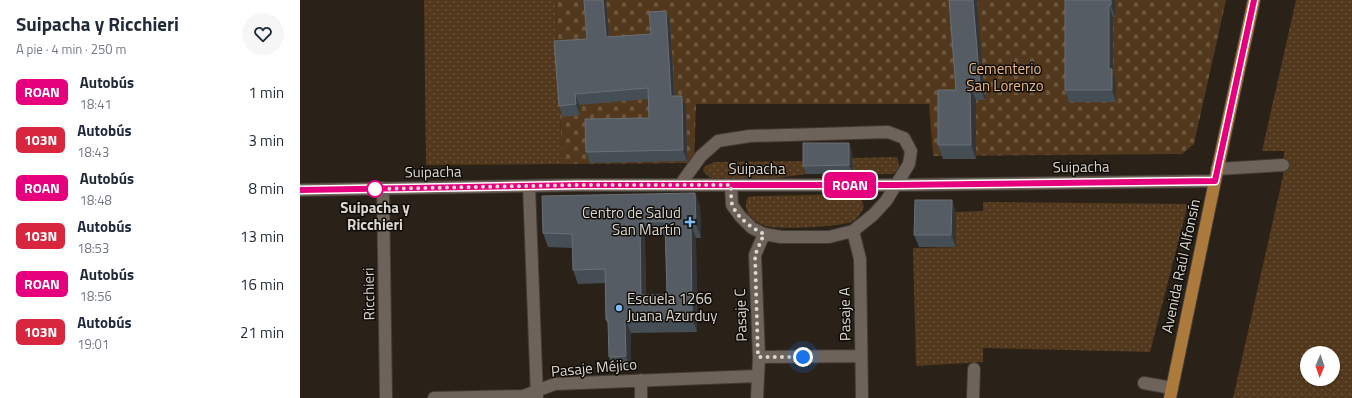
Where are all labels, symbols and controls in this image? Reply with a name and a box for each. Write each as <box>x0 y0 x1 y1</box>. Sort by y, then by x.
text: Suipacha y Ricchieri <box>16 9 179 38</box>
button: heart <box>242 13 284 55</box>
text: A pie · 4 min · 250 m <box>16 39 126 59</box>
park label: Cementerio San Lorenzo <box>966 57 1044 97</box>
text: Autobús <box>80 71 134 94</box>
text: ROAN <box>24 81 60 102</box>
text: 1 min <box>248 81 284 104</box>
text: 18:41 <box>80 94 112 114</box>
text: Autobús <box>77 119 132 142</box>
text: 103N <box>24 129 57 150</box>
text: 3 min <box>248 129 284 152</box>
text: 18:43 <box>77 142 109 162</box>
street label: Suipacha <box>1052 154 1110 178</box>
street label: Suipacha <box>729 157 786 180</box>
street label: Suipacha <box>404 159 462 183</box>
text: Autobús <box>80 167 134 190</box>
line badge: ROAN <box>822 172 878 198</box>
text: ROAN <box>832 174 868 195</box>
text: ROAN <box>24 177 60 198</box>
text: 8 min <box>248 177 284 200</box>
marker: Suipacha y Ricchieri <box>366 180 384 198</box>
text: 18:48 <box>80 190 112 210</box>
place label: Suipacha y Ricchieri <box>340 196 410 236</box>
street label: Avenida Raúl Alfonsín <box>1155 197 1206 335</box>
place label: Centro de Salud San Martín <box>582 201 681 241</box>
text: Autobús <box>77 215 132 238</box>
marker: Centro de Salud San Martín <box>684 216 696 228</box>
text: 103N <box>24 225 57 246</box>
text: 13 min <box>240 225 284 248</box>
text: 18:53 <box>77 238 109 258</box>
text: Autobús <box>80 263 134 286</box>
street label: Ricchieri <box>357 267 380 321</box>
text: ROAN <box>24 273 60 294</box>
text: 16 min <box>240 273 284 296</box>
text: 18:56 <box>80 286 112 306</box>
place label: Escuela 1266 Juana Azurduy <box>627 287 718 327</box>
street label: Pasaje A <box>833 287 856 341</box>
street label: Pasaje C <box>728 288 753 342</box>
marker: Escuela 1266 Juana Azurduy <box>614 303 624 313</box>
text: Autobús <box>77 311 132 334</box>
text: 103N <box>24 321 57 342</box>
text: 21 min <box>240 321 284 344</box>
text: 19:01 <box>77 334 109 354</box>
north arrow <box>1300 346 1340 386</box>
map controls <box>1300 346 1340 386</box>
your location <box>793 347 813 367</box>
street label: Pasaje Méjico <box>550 352 638 383</box>

